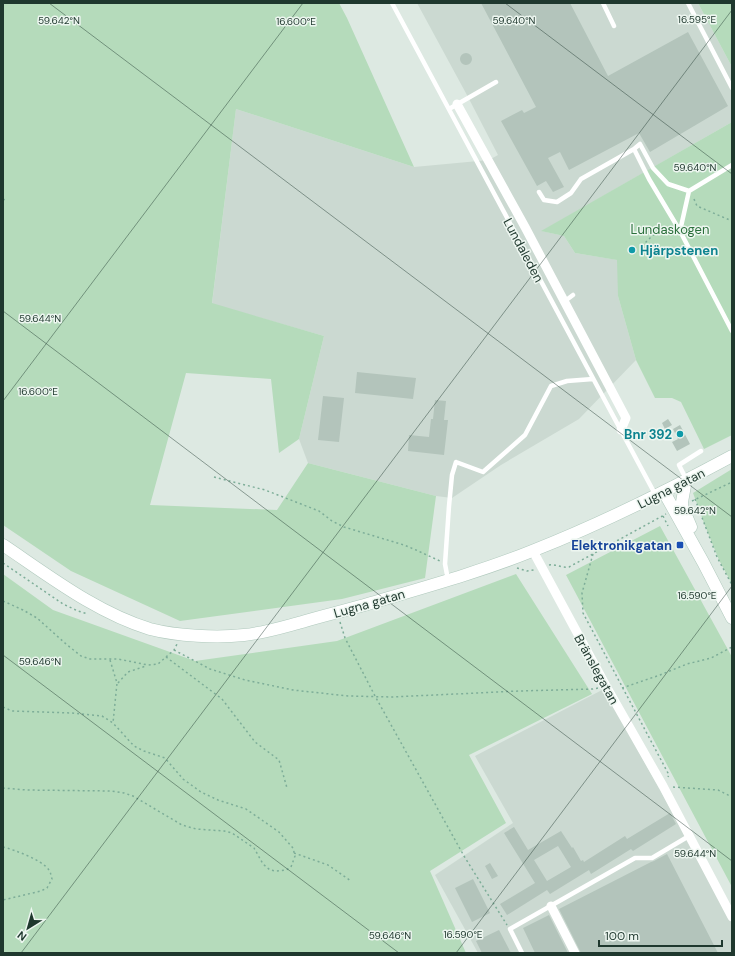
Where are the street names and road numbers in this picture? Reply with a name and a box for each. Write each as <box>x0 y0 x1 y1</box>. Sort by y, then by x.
street label: Lundaleden <box>500 215 548 285</box>
street label: Lugna gatan <box>635 464 708 513</box>
street label: Lugna gatan <box>332 585 407 622</box>
street label: Bränslegatan <box>570 631 623 707</box>

